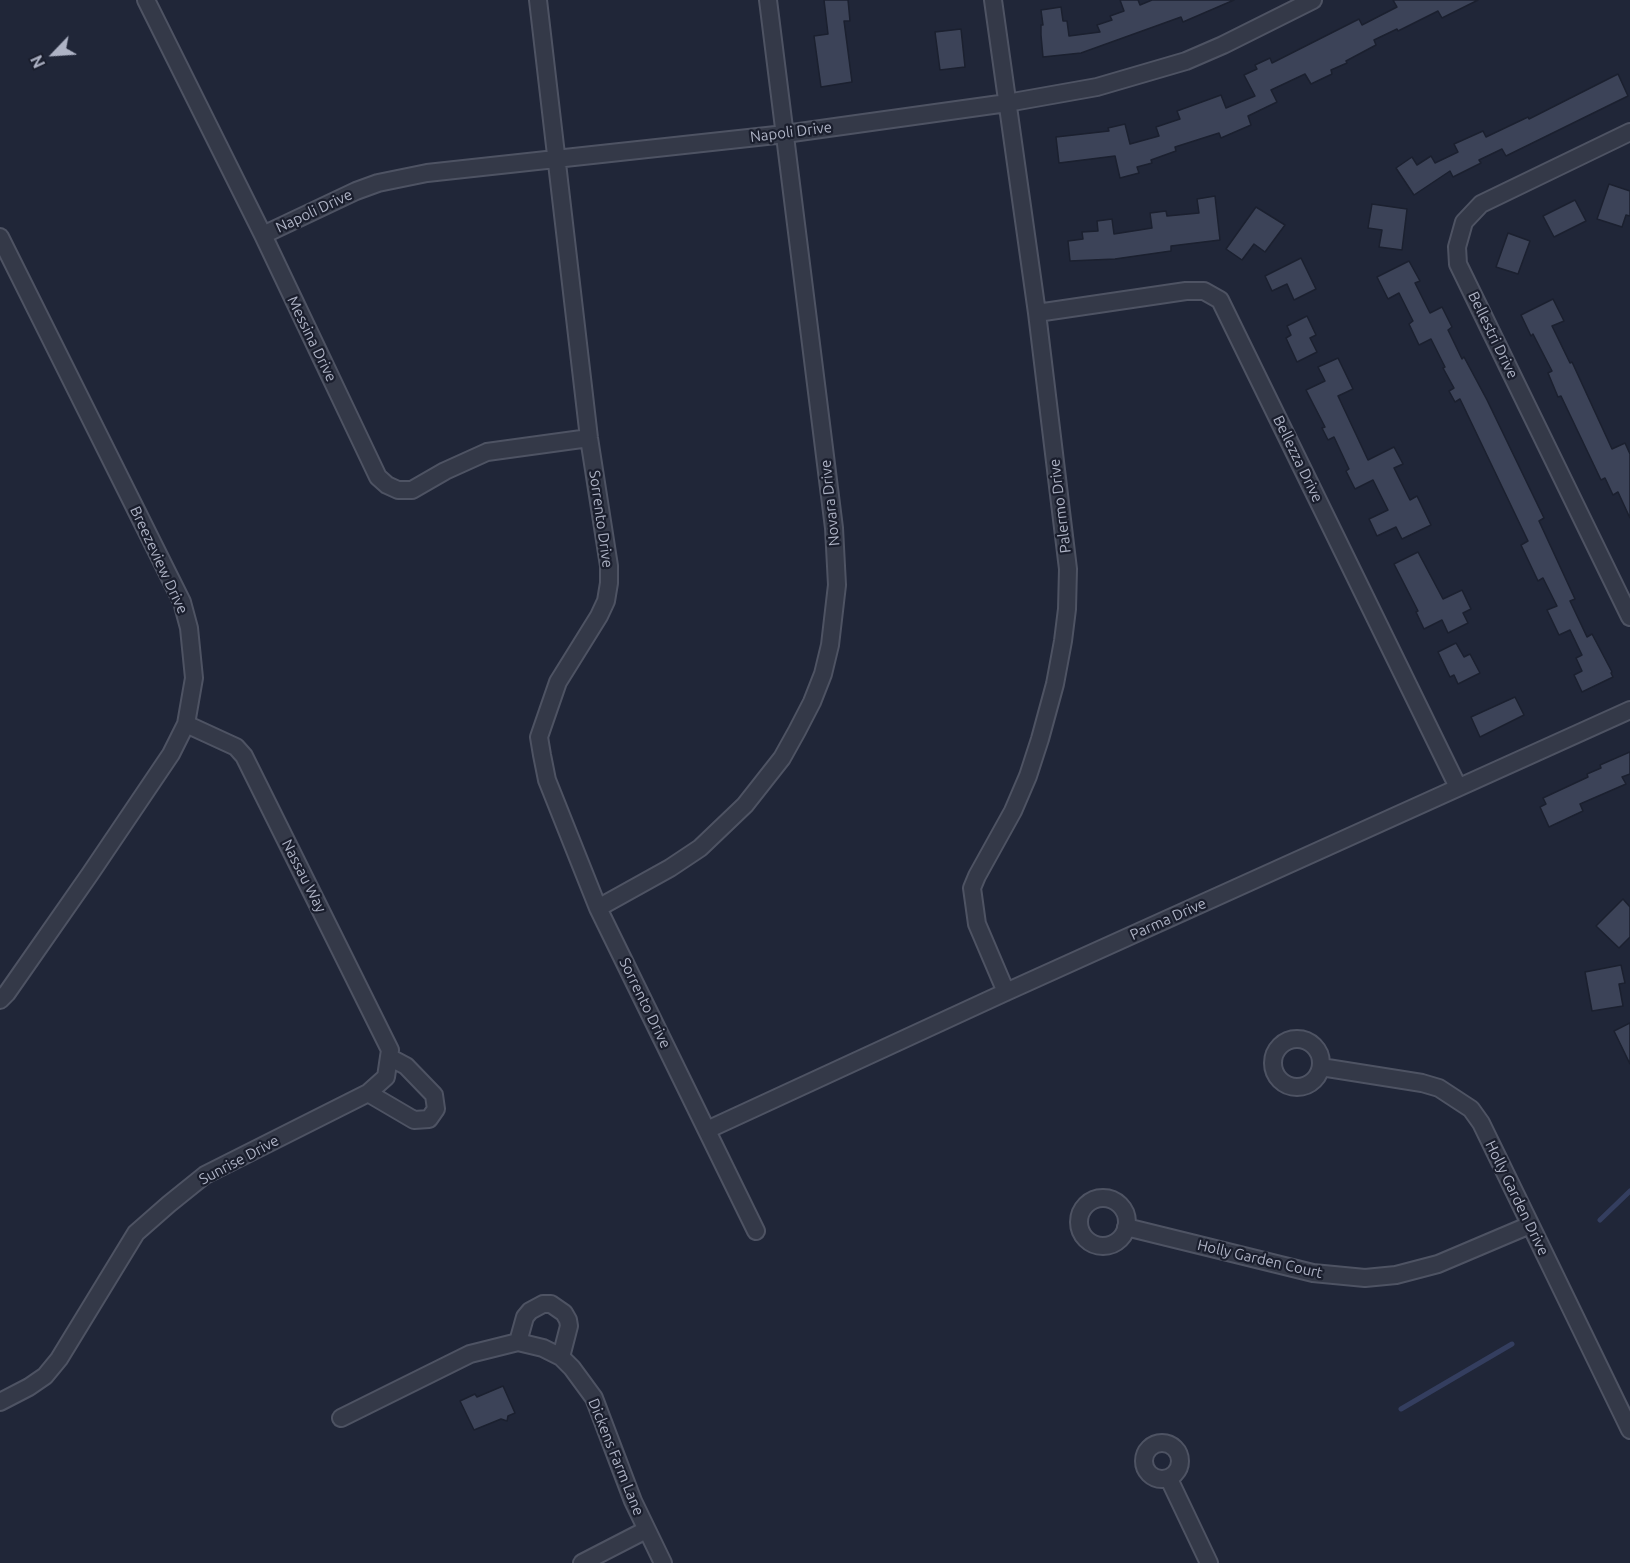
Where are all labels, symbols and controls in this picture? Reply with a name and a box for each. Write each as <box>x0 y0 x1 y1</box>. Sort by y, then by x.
north arrow <box>24 24 84 84</box>
text: N <box>27 52 48 71</box>
street label: Napoli Drive <box>749 118 833 146</box>
street label: Napoli Drive <box>273 185 355 237</box>
street label: Bellestri Drive <box>1464 289 1522 381</box>
street label: Messina Drive <box>283 293 341 385</box>
street label: Bellezza Drive <box>1269 413 1327 505</box>
street label: Palermo Drive <box>1045 458 1075 554</box>
street label: Novara Drive <box>817 459 843 547</box>
street label: Sorrento Drive <box>585 469 617 569</box>
street label: Breezeview Drive <box>126 503 192 617</box>
street label: Nassau Way <box>278 836 330 916</box>
street label: Parma Drive <box>1127 894 1209 944</box>
street label: Sorrento Drive <box>615 955 675 1051</box>
street label: Sunrise Drive <box>196 1131 282 1189</box>
street label: Holly Garden Drive <box>1481 1138 1553 1258</box>
street label: Holly Garden Court <box>1196 1236 1324 1282</box>
street label: Dickens Farm Lane <box>584 1396 648 1518</box>

